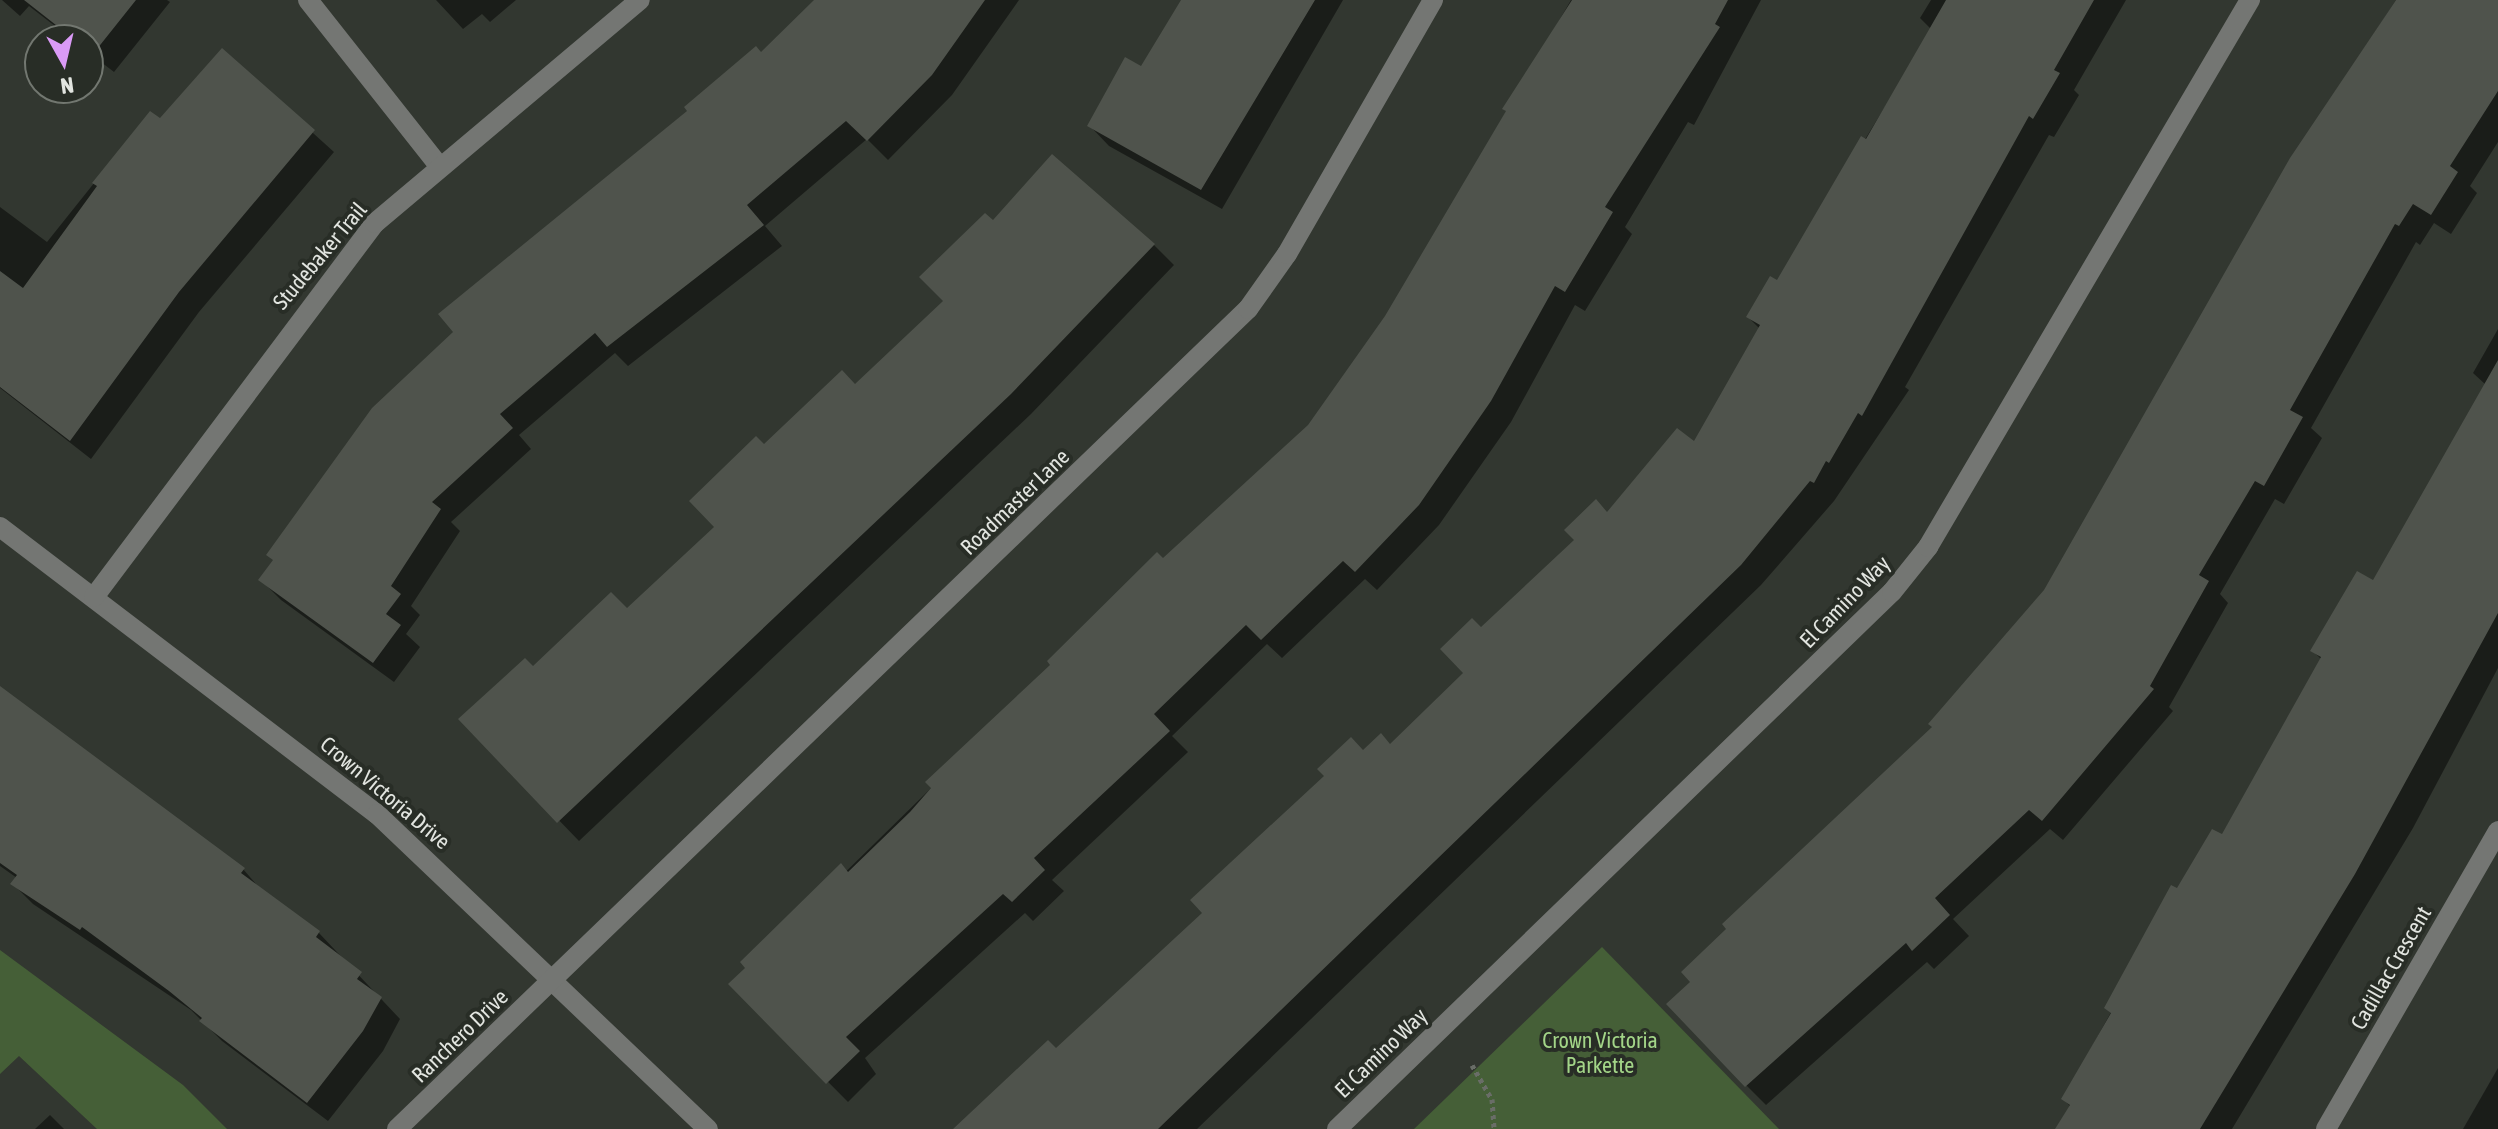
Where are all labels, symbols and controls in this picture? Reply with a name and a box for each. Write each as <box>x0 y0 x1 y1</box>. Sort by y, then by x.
north arrow <box>24 24 104 104</box>
text: N <box>59 72 75 100</box>
street label: Studebaker Trail <box>268 197 372 315</box>
street label: Roadmaster Lane <box>955 444 1075 560</box>
street label: El Camino Way <box>1795 550 1895 654</box>
street label: Crown Victoria Drive <box>315 731 455 855</box>
street label: Cadillac Crescent <box>2345 902 2437 1034</box>
street label: Ranchero Drive <box>407 984 513 1088</box>
street label: El Camino Way <box>1329 1003 1433 1103</box>
park label: Crown Victoria Parkette <box>1542 1027 1658 1078</box>

